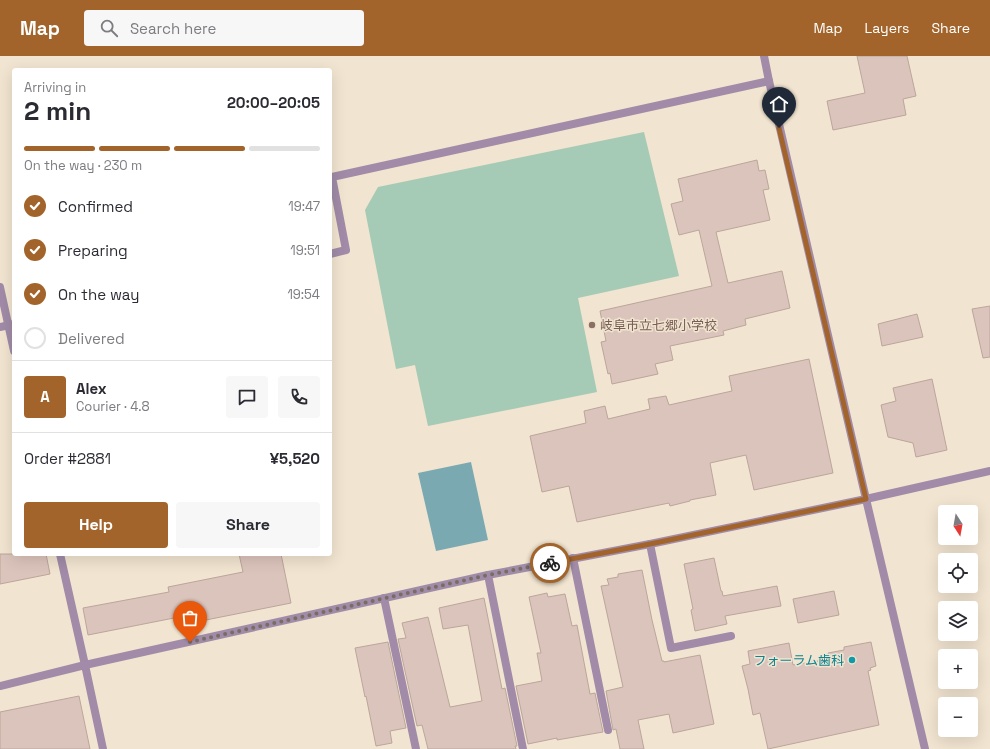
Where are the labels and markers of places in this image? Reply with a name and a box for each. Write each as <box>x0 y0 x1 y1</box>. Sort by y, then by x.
pin <box>762 87 796 128</box>
place label: 岐阜市立七郷小学校 <box>600 317 717 334</box>
marker: 岐阜市立七郷小学校 <box>587 320 597 330</box>
pin <box>173 601 207 642</box>
place label: フォーラム歯科 <box>753 652 844 669</box>
marker: フォーラム歯科 <box>847 655 857 665</box>

